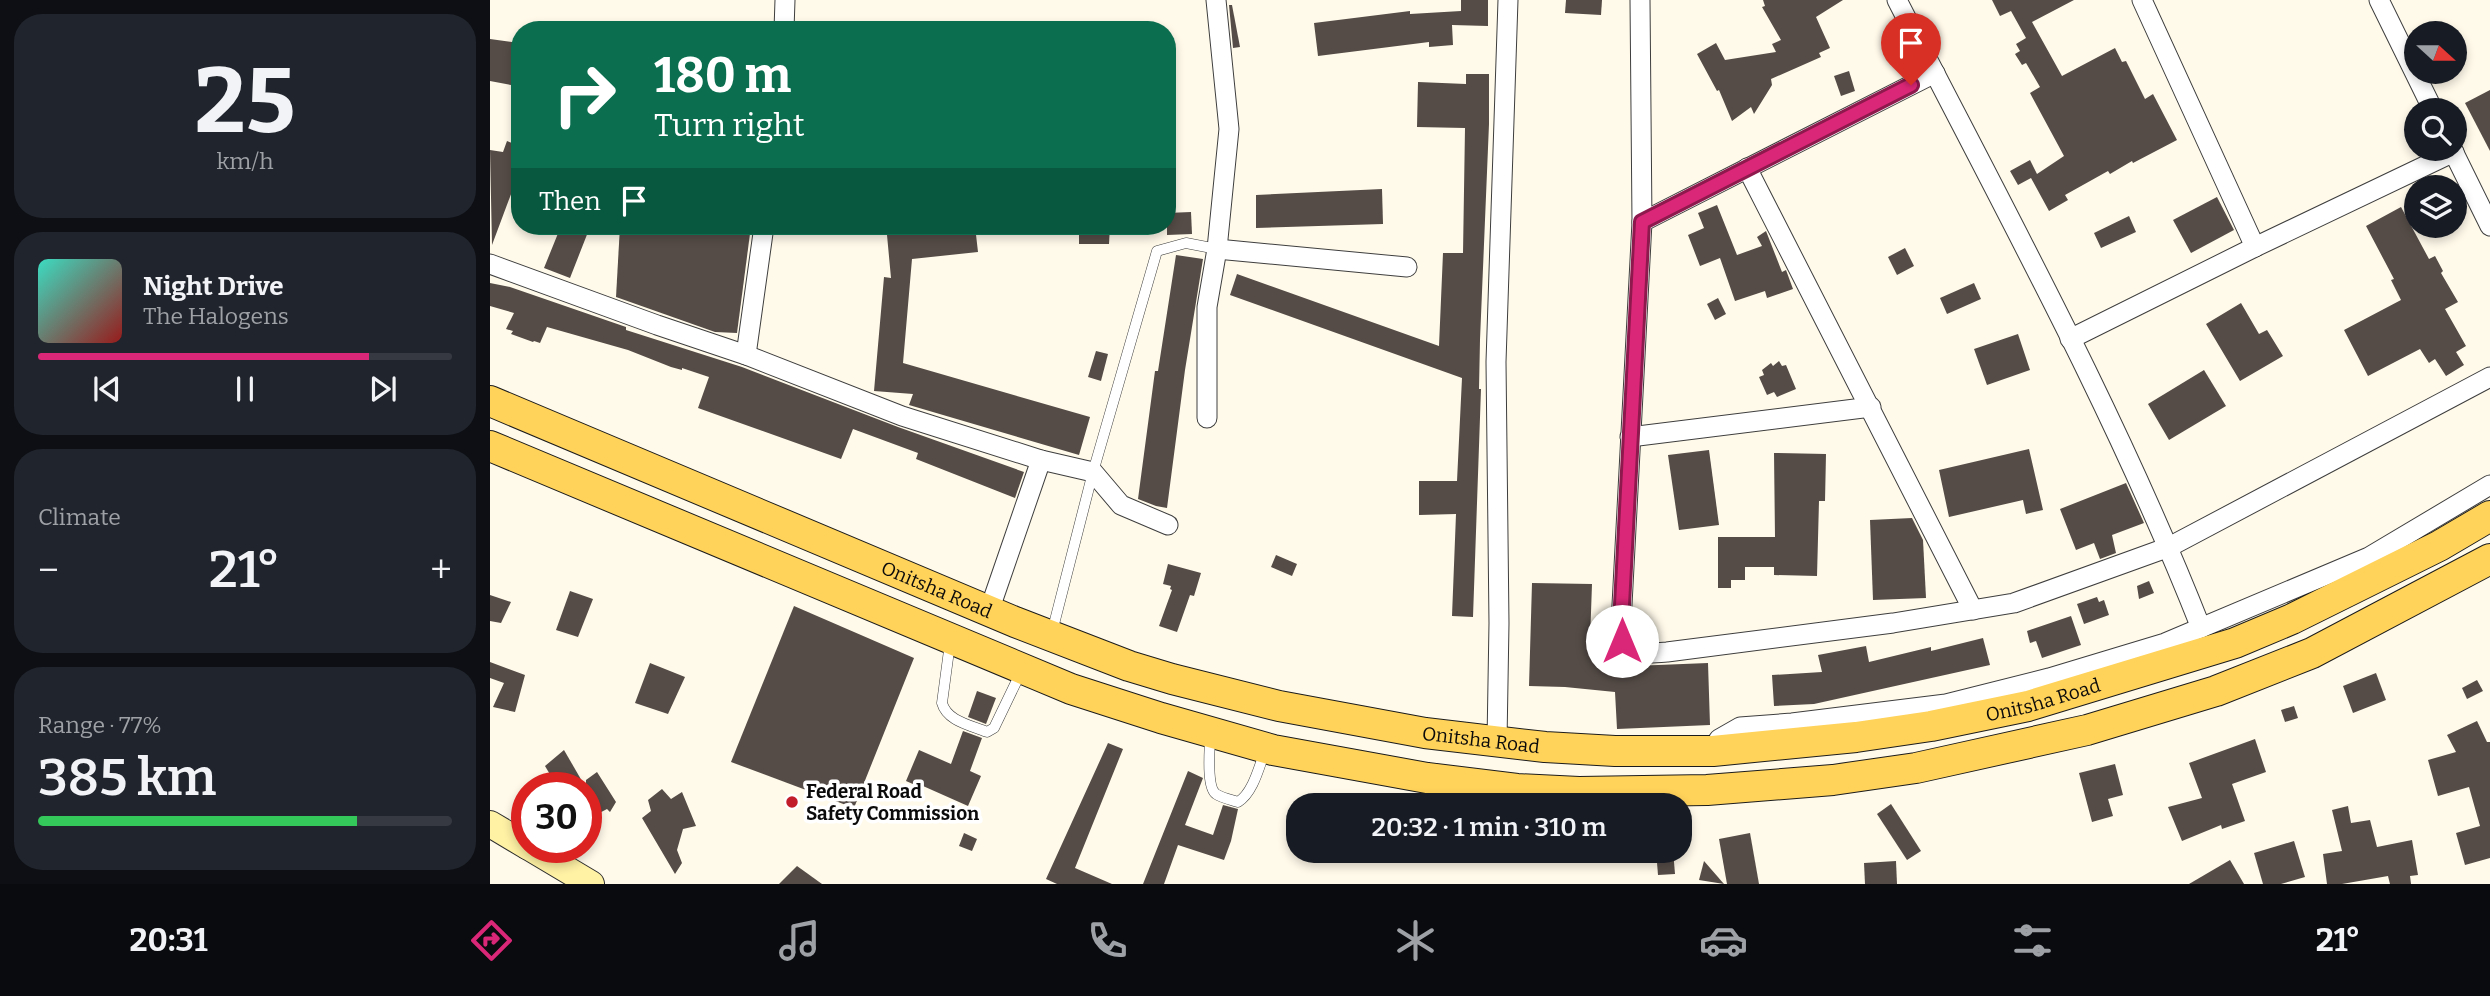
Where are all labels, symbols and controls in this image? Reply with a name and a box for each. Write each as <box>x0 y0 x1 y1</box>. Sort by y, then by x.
pin <box>1881 13 1941 85</box>
north arrow <box>2404 21 2468 84</box>
map controls <box>2404 21 2467 238</box>
icon: arrive <box>1892 24 1930 62</box>
text: 180 m <box>654 46 791 105</box>
text: 25 <box>194 47 296 156</box>
icon: right <box>539 49 630 140</box>
button: search <box>2404 98 2467 161</box>
text: Turn right <box>654 106 805 144</box>
text: km/h <box>217 147 273 175</box>
button: layers <box>2404 175 2467 238</box>
icon: arrive <box>615 182 653 220</box>
text: Then <box>539 186 601 217</box>
text: Night Drive <box>143 271 284 302</box>
text: The Halogens <box>143 302 289 330</box>
icon: previous <box>88 370 126 408</box>
icon: pause <box>226 370 264 408</box>
icon: next <box>364 370 402 408</box>
text: Climate <box>38 503 121 531</box>
text: 21° <box>209 538 280 601</box>
text: − <box>38 547 59 593</box>
text: + <box>430 547 452 593</box>
street label: Onitsha Road <box>878 556 996 623</box>
position arrow <box>1585 604 1659 678</box>
street label: Onitsha Road <box>1984 674 2103 726</box>
text: Range · 77% <box>38 711 162 739</box>
street label: Onitsha Road <box>1421 722 1541 758</box>
text: 385 km <box>38 746 216 809</box>
speed limit sign: 30 <box>511 772 602 863</box>
place label: Federal Road Safety Commission <box>806 780 980 825</box>
marker: Federal Road Safety Commission <box>784 794 800 810</box>
text: 20:32 · 1 min · 310 m <box>1371 812 1607 843</box>
icon: directions <box>467 916 516 965</box>
icon: music <box>775 916 824 965</box>
icon: phone <box>1083 916 1132 965</box>
icon: climate <box>1391 916 1440 965</box>
icon: car <box>1699 916 1748 965</box>
icon: filters <box>2008 916 2057 965</box>
text: 20:31 <box>130 921 208 959</box>
text: 21° <box>2316 921 2360 959</box>

